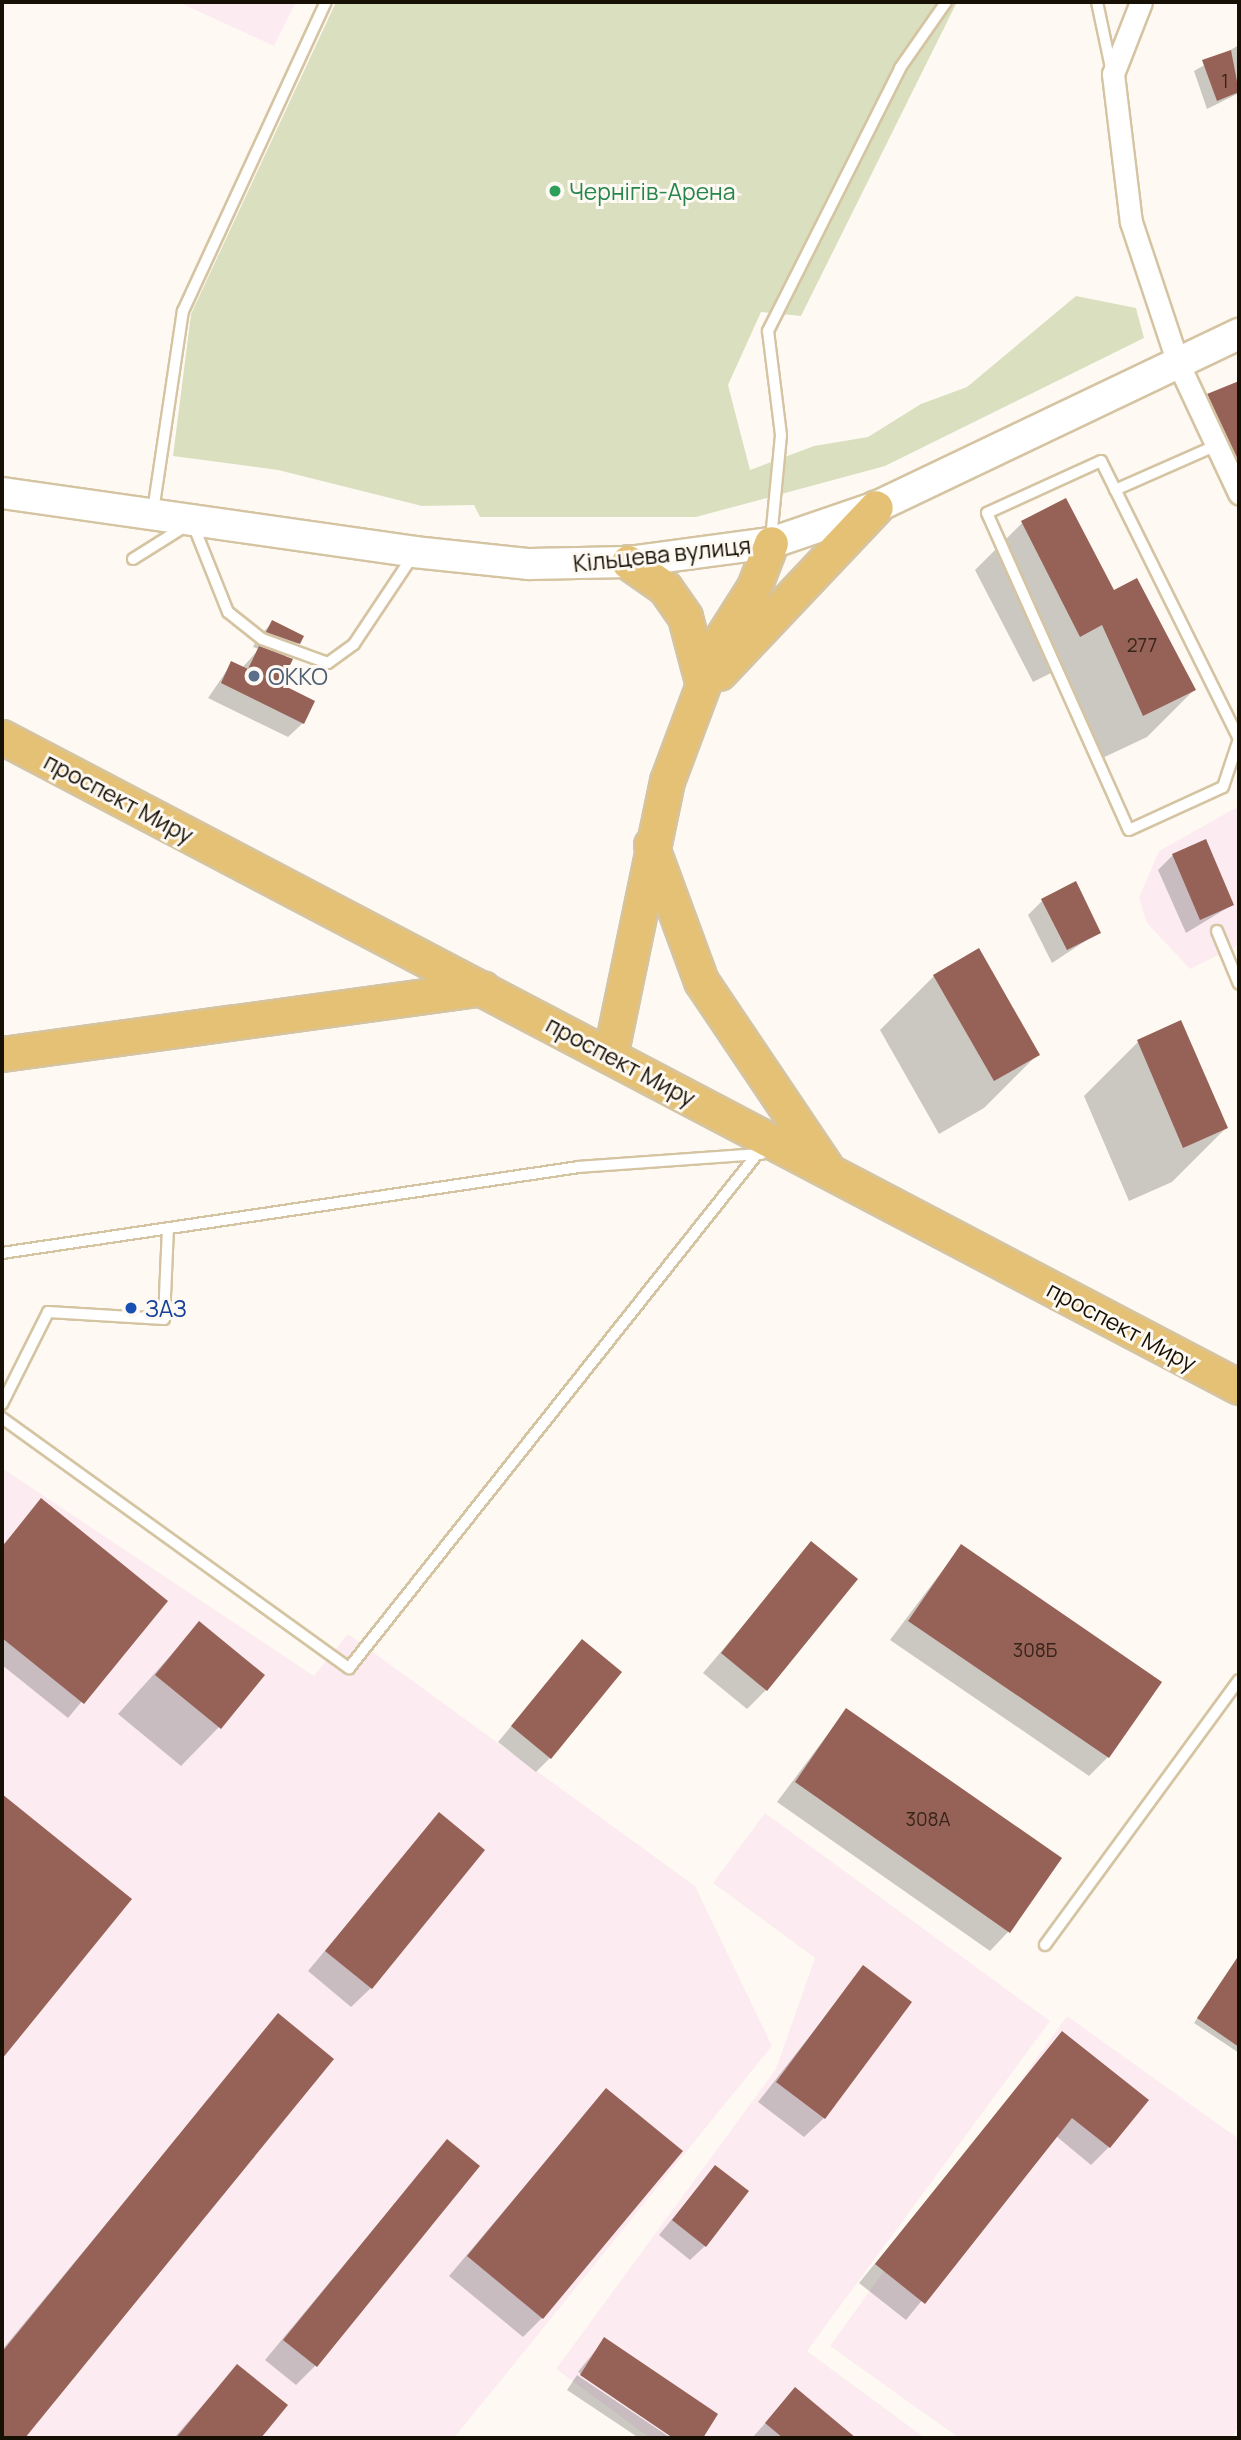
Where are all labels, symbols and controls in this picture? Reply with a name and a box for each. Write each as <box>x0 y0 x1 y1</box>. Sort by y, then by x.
house number: 1 <box>1221 71 1229 93</box>
place label: Чернігів-Арена <box>569 177 735 205</box>
marker: Чернігів-Арена <box>547 183 563 199</box>
street label: Кільцева вулиця <box>572 531 752 577</box>
house number: 277 <box>1127 635 1157 657</box>
place label: ОККО <box>268 662 328 690</box>
marker: ОККО <box>246 668 262 684</box>
street label: проспект Миру <box>40 747 198 849</box>
street label: проспект Миру <box>542 1010 700 1112</box>
street label: проспект Миру <box>1043 1275 1201 1377</box>
place label: ЗАЗ <box>145 1294 187 1322</box>
marker: ЗАЗ <box>123 1300 139 1316</box>
house number: 308Б <box>1013 1640 1057 1662</box>
house number: 308А <box>905 1809 951 1831</box>

